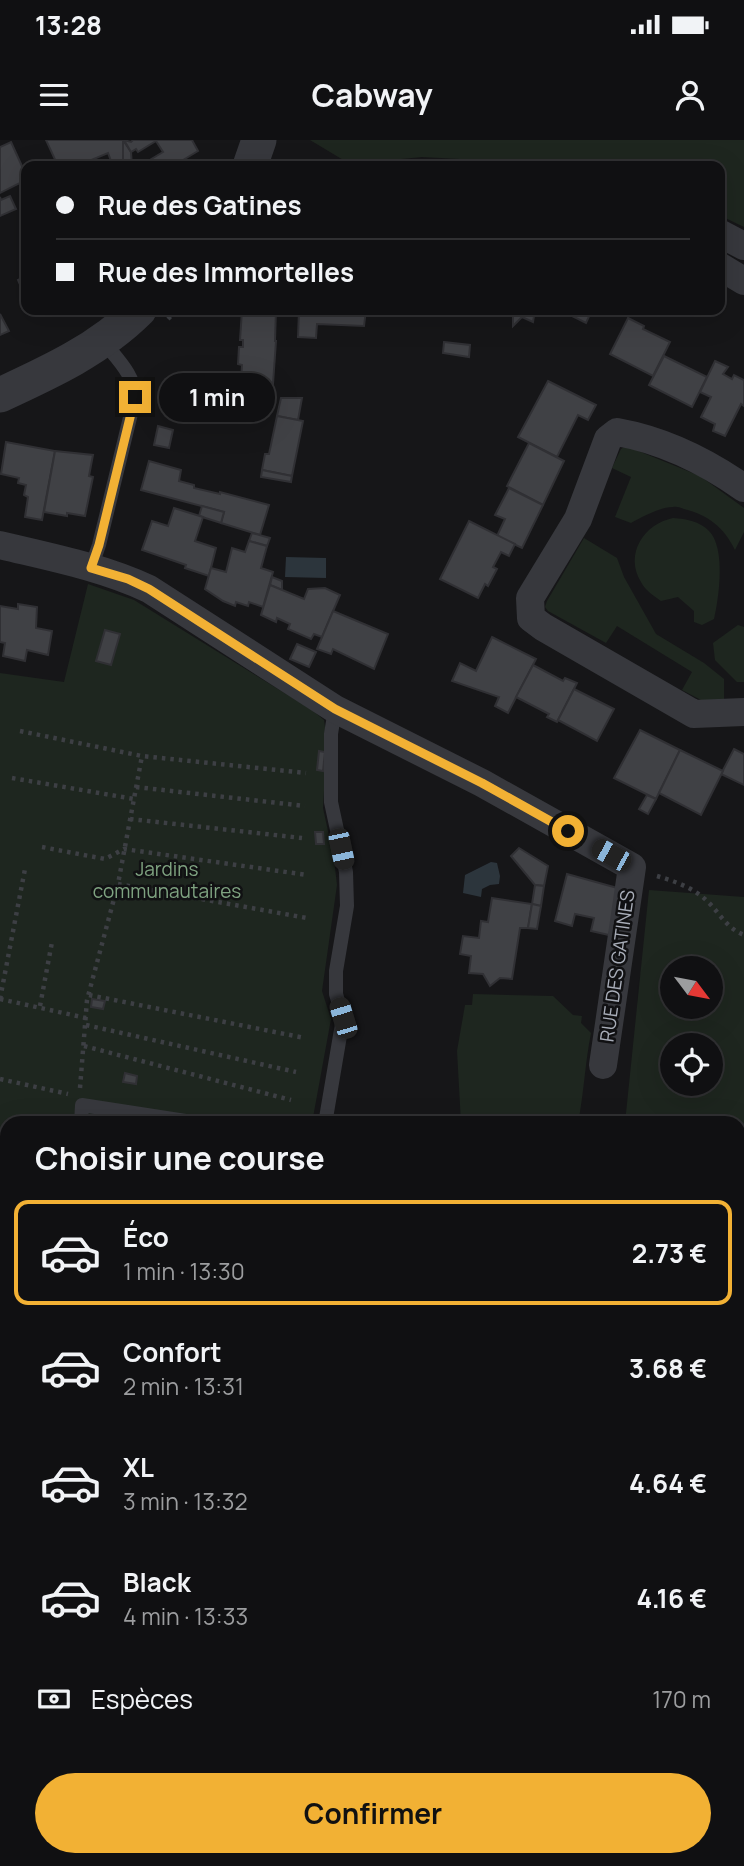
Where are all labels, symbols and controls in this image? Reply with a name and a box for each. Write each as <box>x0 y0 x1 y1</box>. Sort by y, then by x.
text: 13:28 <box>35 7 102 43</box>
text: Cabway <box>311 73 433 117</box>
icon: menu <box>35 76 73 114</box>
icon: person <box>671 76 709 114</box>
text: Rue des Gatines <box>98 187 302 223</box>
text: Rue des Immortelles <box>98 254 354 290</box>
callout: 1 min <box>160 372 275 422</box>
route end <box>119 381 151 413</box>
text: 1 min <box>189 381 245 413</box>
route start <box>552 815 584 847</box>
car <box>327 826 356 872</box>
car <box>588 836 635 874</box>
park label: Jardins communautaires <box>93 856 241 904</box>
street label: RUE DES GATINES <box>593 888 641 1044</box>
north arrow <box>660 956 723 1018</box>
map controls <box>660 956 723 1096</box>
car <box>327 995 360 1041</box>
button: locate <box>660 1033 723 1096</box>
text: Choisir une course <box>35 1136 325 1180</box>
text: Éco <box>123 1219 169 1255</box>
icon: car <box>39 1221 102 1284</box>
text: 2.73 € <box>632 1235 707 1271</box>
text: 1 min · 13:30 <box>123 1255 245 1287</box>
text: Confort <box>123 1334 222 1370</box>
icon: car <box>39 1336 102 1399</box>
text: 3.68 € <box>629 1350 707 1386</box>
text: 2 min · 13:31 <box>123 1370 244 1402</box>
text: XL <box>123 1449 154 1485</box>
icon: car <box>39 1451 102 1514</box>
text: 4.64 € <box>629 1465 707 1501</box>
text: 3 min · 13:32 <box>123 1485 248 1517</box>
text: Black <box>123 1564 191 1600</box>
icon: car <box>39 1566 102 1629</box>
text: 4.16 € <box>636 1580 707 1616</box>
text: 4 min · 13:33 <box>123 1600 248 1632</box>
icon: cash <box>35 1680 73 1718</box>
text: Espèces <box>91 1681 193 1717</box>
text: 170 m <box>652 1683 711 1715</box>
button: Confirmer <box>35 1773 711 1853</box>

